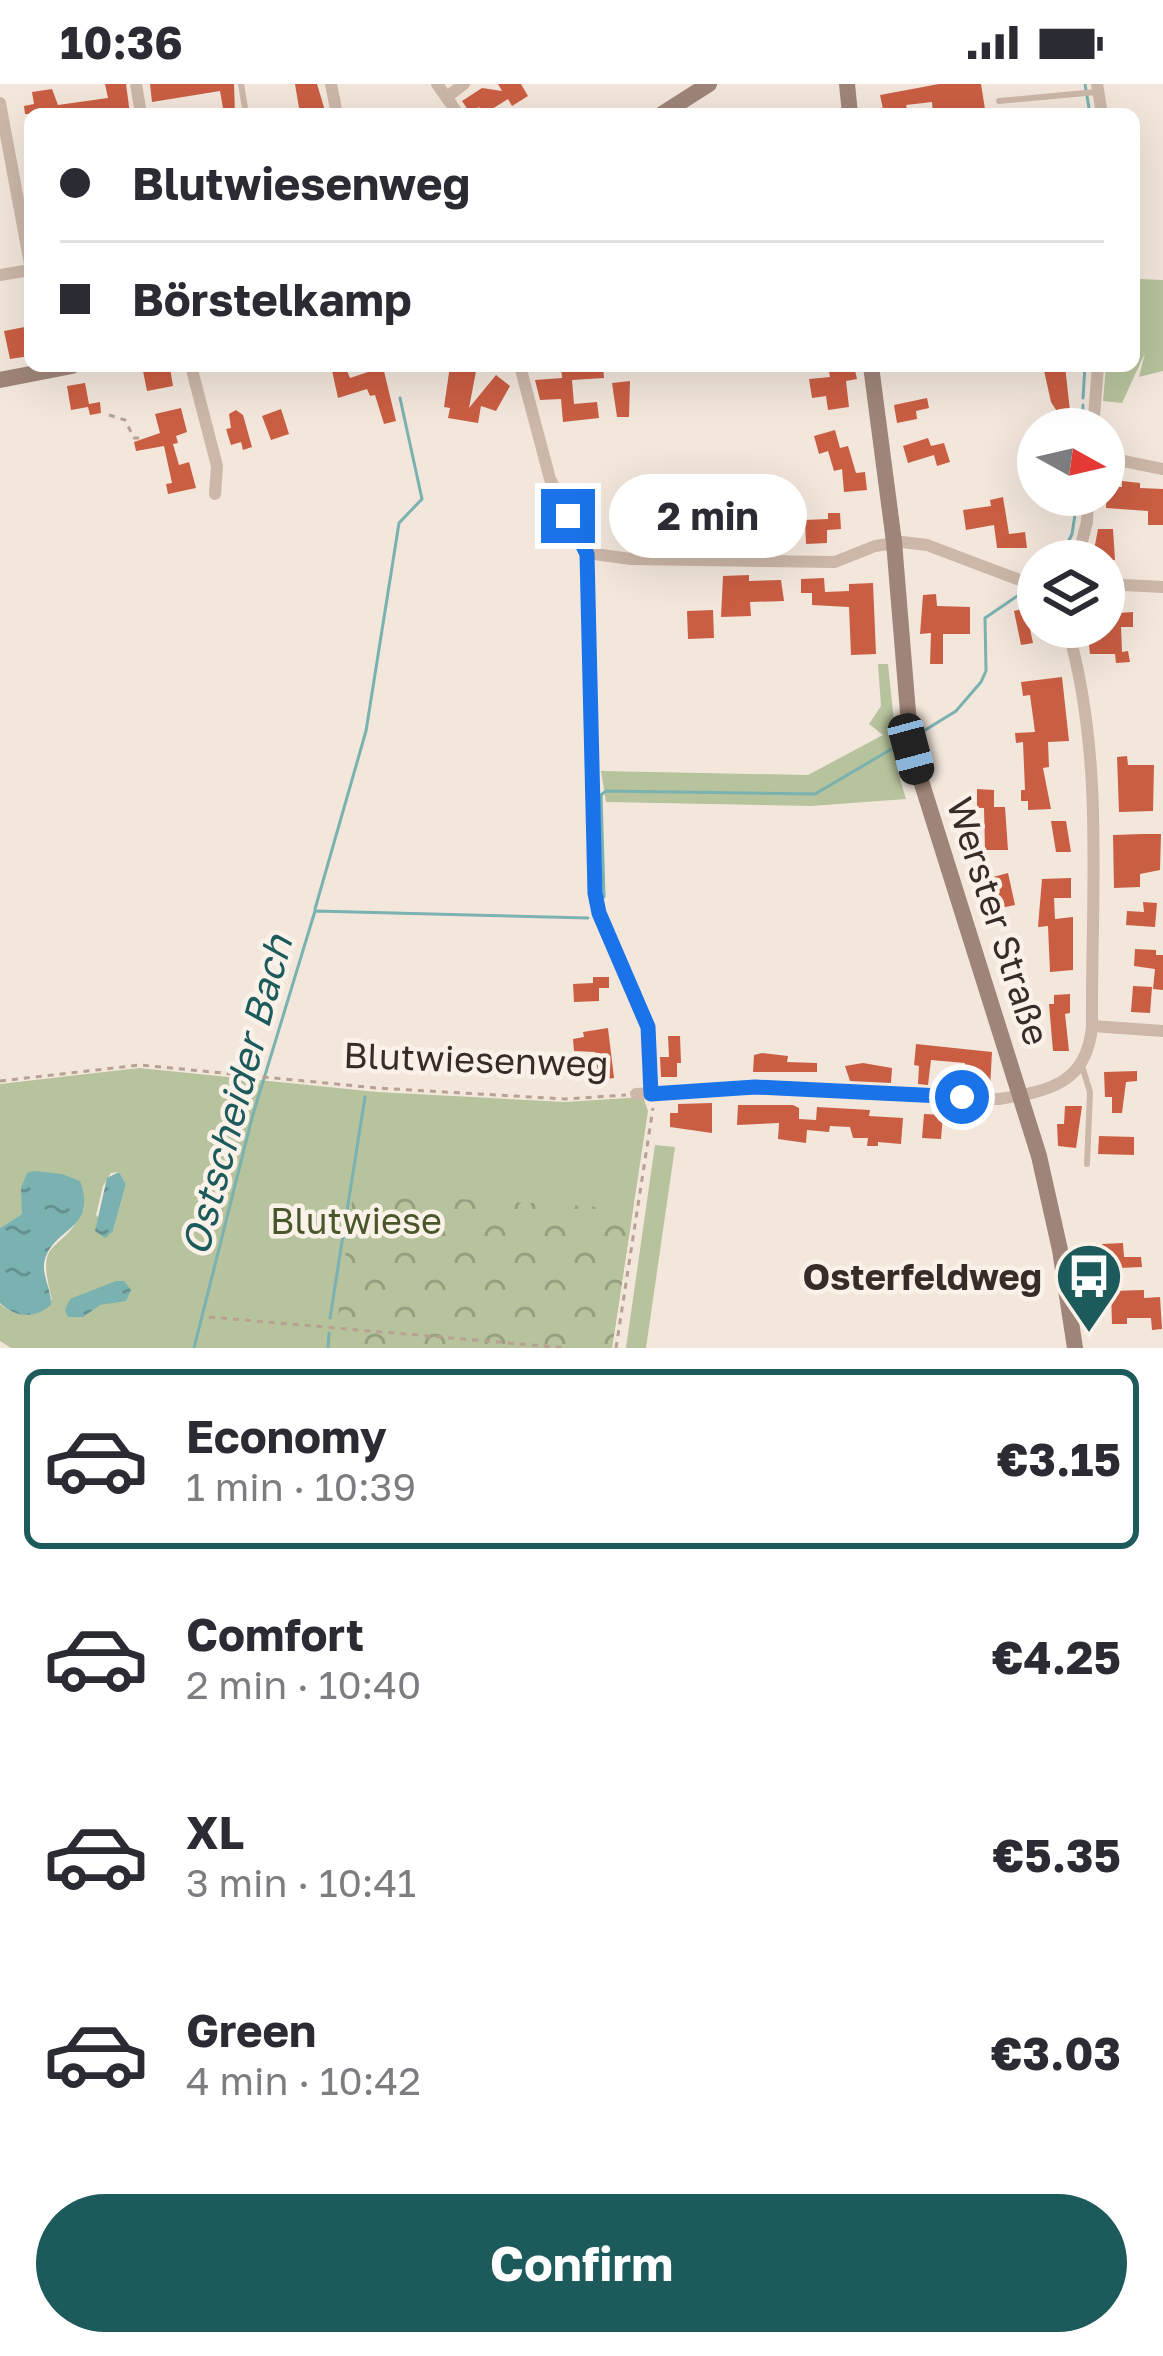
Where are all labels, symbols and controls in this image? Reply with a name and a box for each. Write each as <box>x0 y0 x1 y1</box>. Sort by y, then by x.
text: 10:36 <box>60 15 183 69</box>
text: Blutwiesenweg <box>132 156 470 210</box>
text: Börstelkamp <box>132 272 412 326</box>
north arrow <box>1017 408 1125 516</box>
map controls <box>1017 408 1125 648</box>
callout: 2 min <box>610 474 808 558</box>
route end <box>541 489 595 543</box>
text: 2 min <box>657 492 759 539</box>
button: layers <box>1017 540 1125 648</box>
car <box>884 710 938 788</box>
street label: Werster Straße <box>939 792 1059 1050</box>
water label: Ostscheider Bach <box>171 928 302 1260</box>
street label: Blutwiesenweg <box>343 1033 609 1085</box>
route start <box>935 1070 989 1124</box>
park label: Blutwiese <box>270 1199 442 1242</box>
bus stop icon: Osterfeldweg <box>1054 1241 1124 1335</box>
place label: Osterfeldweg <box>803 1255 1042 1298</box>
icon: car <box>42 1405 150 1513</box>
text: Economy <box>186 1409 387 1463</box>
text: €3.15 <box>997 1432 1121 1486</box>
text: 1 min · 10:39 <box>186 1463 416 1510</box>
icon: car <box>42 1603 150 1711</box>
text: Comfort <box>186 1607 364 1661</box>
text: €4.25 <box>992 1630 1121 1684</box>
text: 2 min · 10:40 <box>186 1661 421 1708</box>
icon: car <box>42 1801 150 1909</box>
text: XL <box>186 1805 244 1859</box>
text: €5.35 <box>993 1828 1121 1882</box>
text: 3 min · 10:41 <box>186 1859 416 1906</box>
icon: car <box>42 1999 150 2107</box>
text: Green <box>186 2003 316 2057</box>
text: €3.03 <box>991 2026 1121 2080</box>
text: 4 min · 10:42 <box>186 2057 421 2104</box>
button: Confirm <box>36 2194 1127 2332</box>

